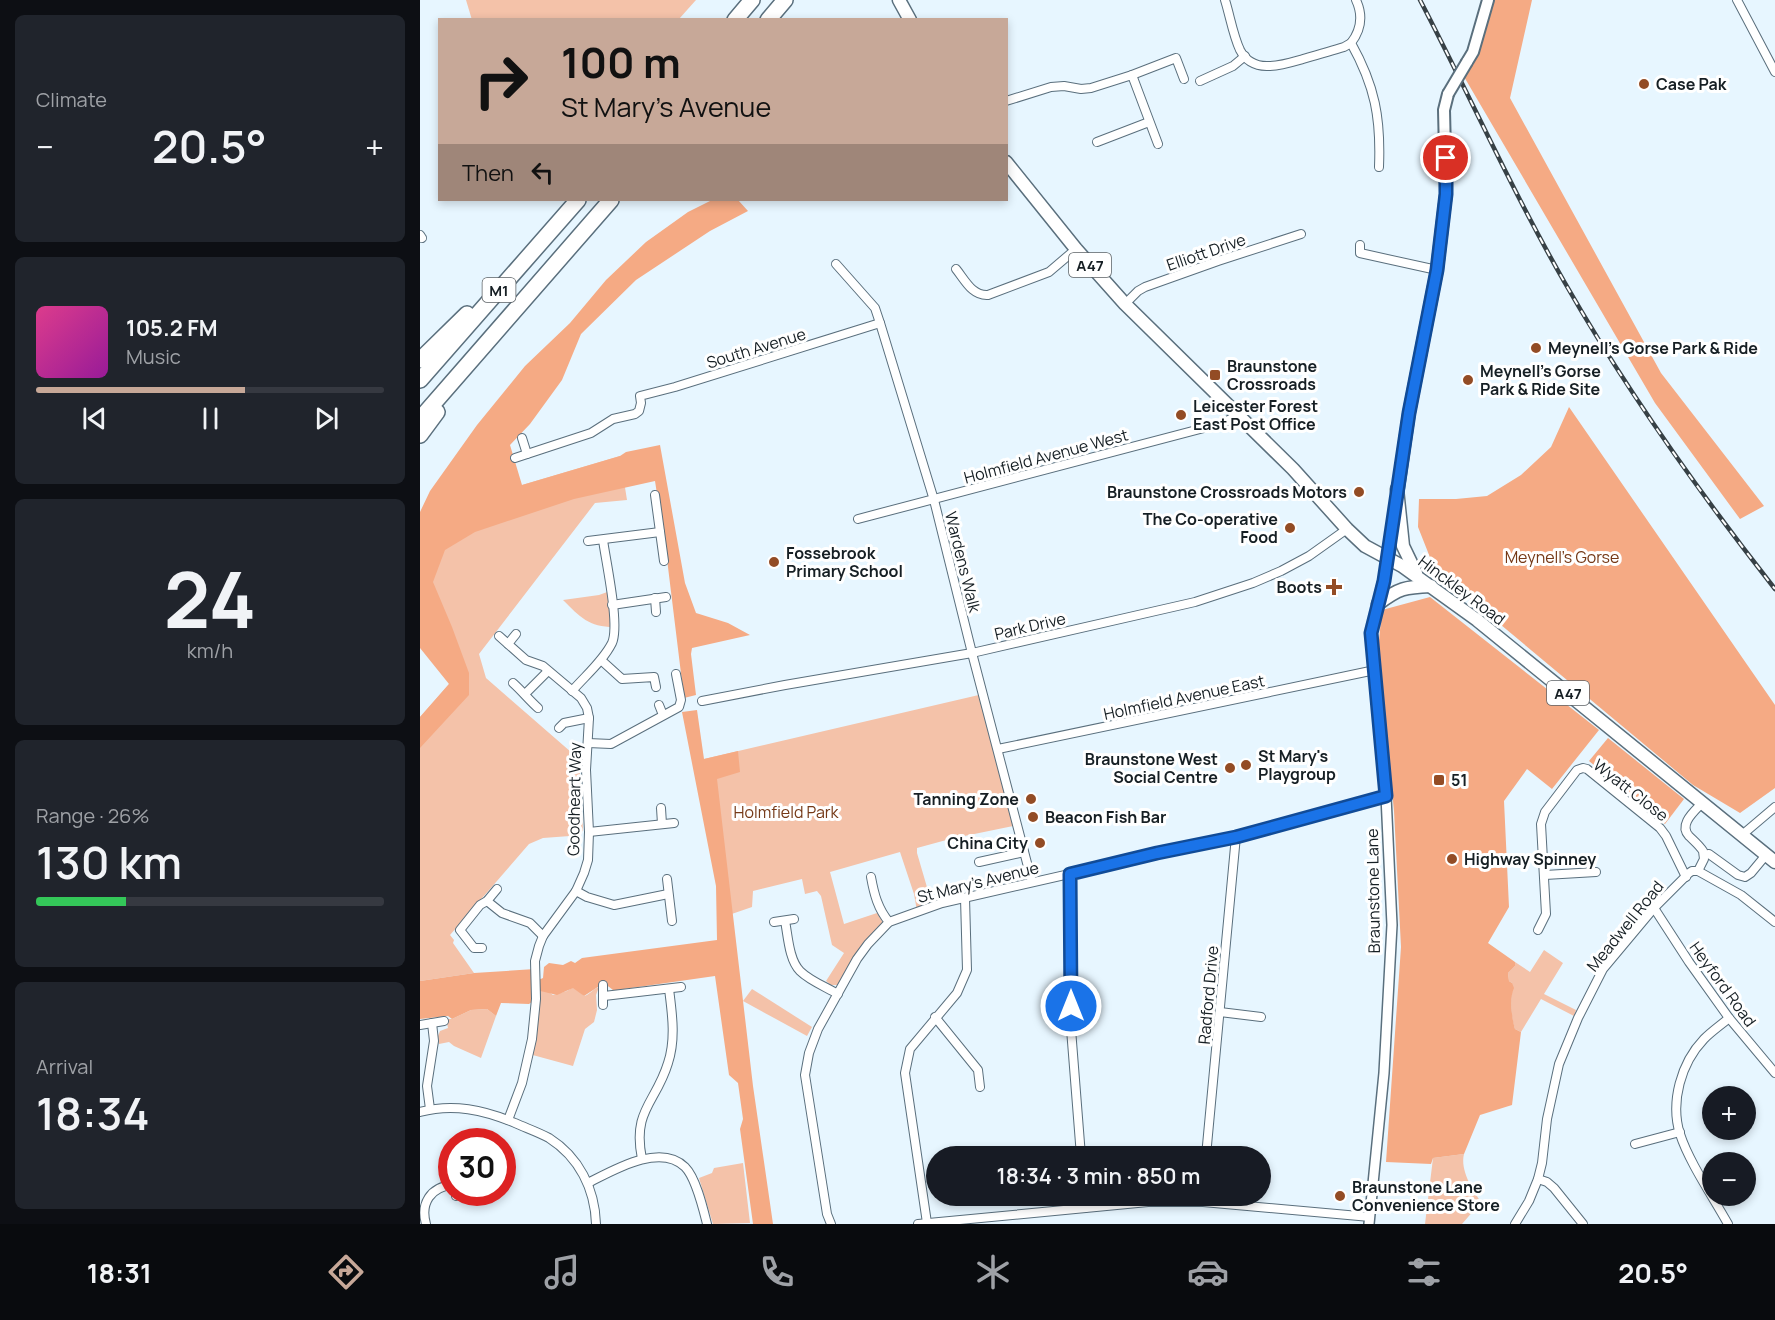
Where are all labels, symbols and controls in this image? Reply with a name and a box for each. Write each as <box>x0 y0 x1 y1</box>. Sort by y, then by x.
text: 100 m <box>561 33 681 91</box>
icon: right <box>462 42 540 120</box>
place label: Case Pak <box>1656 73 1727 95</box>
marker: Case Pak <box>1637 77 1651 91</box>
text: Climate <box>36 86 107 113</box>
text: St Mary's Avenue <box>561 88 771 125</box>
text: 20.5° <box>152 115 267 177</box>
text: − <box>36 124 54 169</box>
text: + <box>365 124 384 169</box>
pin <box>1420 132 1471 183</box>
icon: arrive <box>1429 141 1462 174</box>
icon: left <box>526 156 559 189</box>
text: Then <box>462 158 514 188</box>
street label: Elliott Drive <box>1164 228 1248 276</box>
road number: A47 <box>1069 253 1111 277</box>
road number: M1 <box>482 278 516 302</box>
text: 105.2 FM <box>126 313 218 343</box>
street label: South Avenue <box>704 322 808 374</box>
place label: Meynell's Gorse Park & Ride <box>1548 337 1758 359</box>
marker: Meynell's Gorse Park & Ride <box>1529 341 1543 355</box>
text: Music <box>126 343 181 370</box>
place label: Braunstone Crossroads <box>1227 355 1317 395</box>
place label: Meynell's Gorse Park & Ride Site <box>1480 360 1601 400</box>
marker: Braunstone Crossroads <box>1208 368 1222 382</box>
marker: Meynell's Gorse Park & Ride Site <box>1461 373 1475 387</box>
place label: Leicester Forest East Post Office <box>1193 395 1318 435</box>
icon: previous <box>78 402 111 435</box>
icon: pause <box>194 402 227 435</box>
icon: next <box>310 402 343 435</box>
marker: Leicester Forest East Post Office <box>1174 408 1188 422</box>
street label: Holmfield Avenue West <box>961 423 1131 489</box>
place label: Braunstone Crossroads Motors <box>1107 481 1347 503</box>
marker: Braunstone Crossroads Motors <box>1352 485 1366 499</box>
place label: The Co-operative Food <box>1143 508 1278 548</box>
street label: Wardens Walk <box>940 509 986 616</box>
marker: The Co-operative Food <box>1283 521 1297 535</box>
place label: Fossebrook Primary School <box>786 542 903 582</box>
text: 24 <box>164 545 256 651</box>
park label: Meynell's Gorse <box>1505 546 1619 568</box>
street label: Hinckley Road <box>1414 550 1510 630</box>
marker: Fossebrook Primary School <box>767 555 781 569</box>
place label: Boots <box>1277 576 1322 598</box>
marker: Boots <box>1327 580 1341 594</box>
street label: Park Drive <box>992 607 1068 645</box>
text: km/h <box>187 637 233 664</box>
street label: Holmfield Avenue East <box>1102 669 1266 725</box>
road number: A47 <box>1547 681 1589 705</box>
street label: Goodheart Way <box>562 741 586 856</box>
place label: St Mary's Playgroup <box>1258 745 1336 785</box>
place label: Braunstone West Social Centre <box>1085 748 1218 788</box>
street label: Wyatt Close <box>1589 754 1673 826</box>
marker: St Mary's Playgroup <box>1239 758 1253 772</box>
marker: Braunstone West Social Centre <box>1223 761 1237 775</box>
place label: 51 <box>1451 769 1467 791</box>
marker: 51 <box>1432 773 1446 787</box>
place label: Tanning Zone <box>914 788 1019 810</box>
marker: Tanning Zone <box>1024 792 1038 806</box>
park label: Holmfield Park <box>733 801 840 823</box>
text: Range · 26% <box>36 802 150 829</box>
place label: Beacon Fish Bar <box>1045 806 1166 828</box>
marker: Beacon Fish Bar <box>1026 810 1040 824</box>
street label: Braunstone Lane <box>1361 828 1385 954</box>
text: 130 km <box>36 831 182 893</box>
place label: China City <box>947 832 1028 854</box>
marker: China City <box>1033 836 1047 850</box>
place label: Highway Spinney <box>1464 848 1596 870</box>
marker: Highway Spinney <box>1445 852 1459 866</box>
street label: St Mary's Avenue <box>915 856 1041 908</box>
street label: Meadwell Road <box>1582 876 1668 976</box>
street label: Heyford Road <box>1685 937 1761 1031</box>
street label: Radford Drive <box>1193 945 1223 1045</box>
position arrow <box>1039 974 1103 1038</box>
text: Arrival <box>36 1053 93 1080</box>
text: 18:34 <box>36 1082 150 1144</box>
map controls <box>1702 1086 1756 1206</box>
button: + <box>1702 1086 1756 1140</box>
speed limit sign: 30 <box>438 1128 516 1206</box>
button: − <box>1702 1152 1756 1206</box>
text: 18:34 · 3 min · 850 m <box>996 1161 1201 1191</box>
place label: Braunstone Lane Convenience Store <box>1352 1176 1500 1216</box>
marker: Braunstone Lane Convenience Store <box>1333 1189 1347 1203</box>
icon: directions <box>325 1251 367 1293</box>
icon: music <box>541 1251 583 1293</box>
icon: phone <box>756 1251 798 1293</box>
icon: climate <box>972 1251 1014 1293</box>
icon: car <box>1187 1251 1229 1293</box>
icon: filters <box>1403 1251 1445 1293</box>
text: 18:31 <box>87 1254 152 1291</box>
text: 20.5° <box>1618 1254 1688 1291</box>

